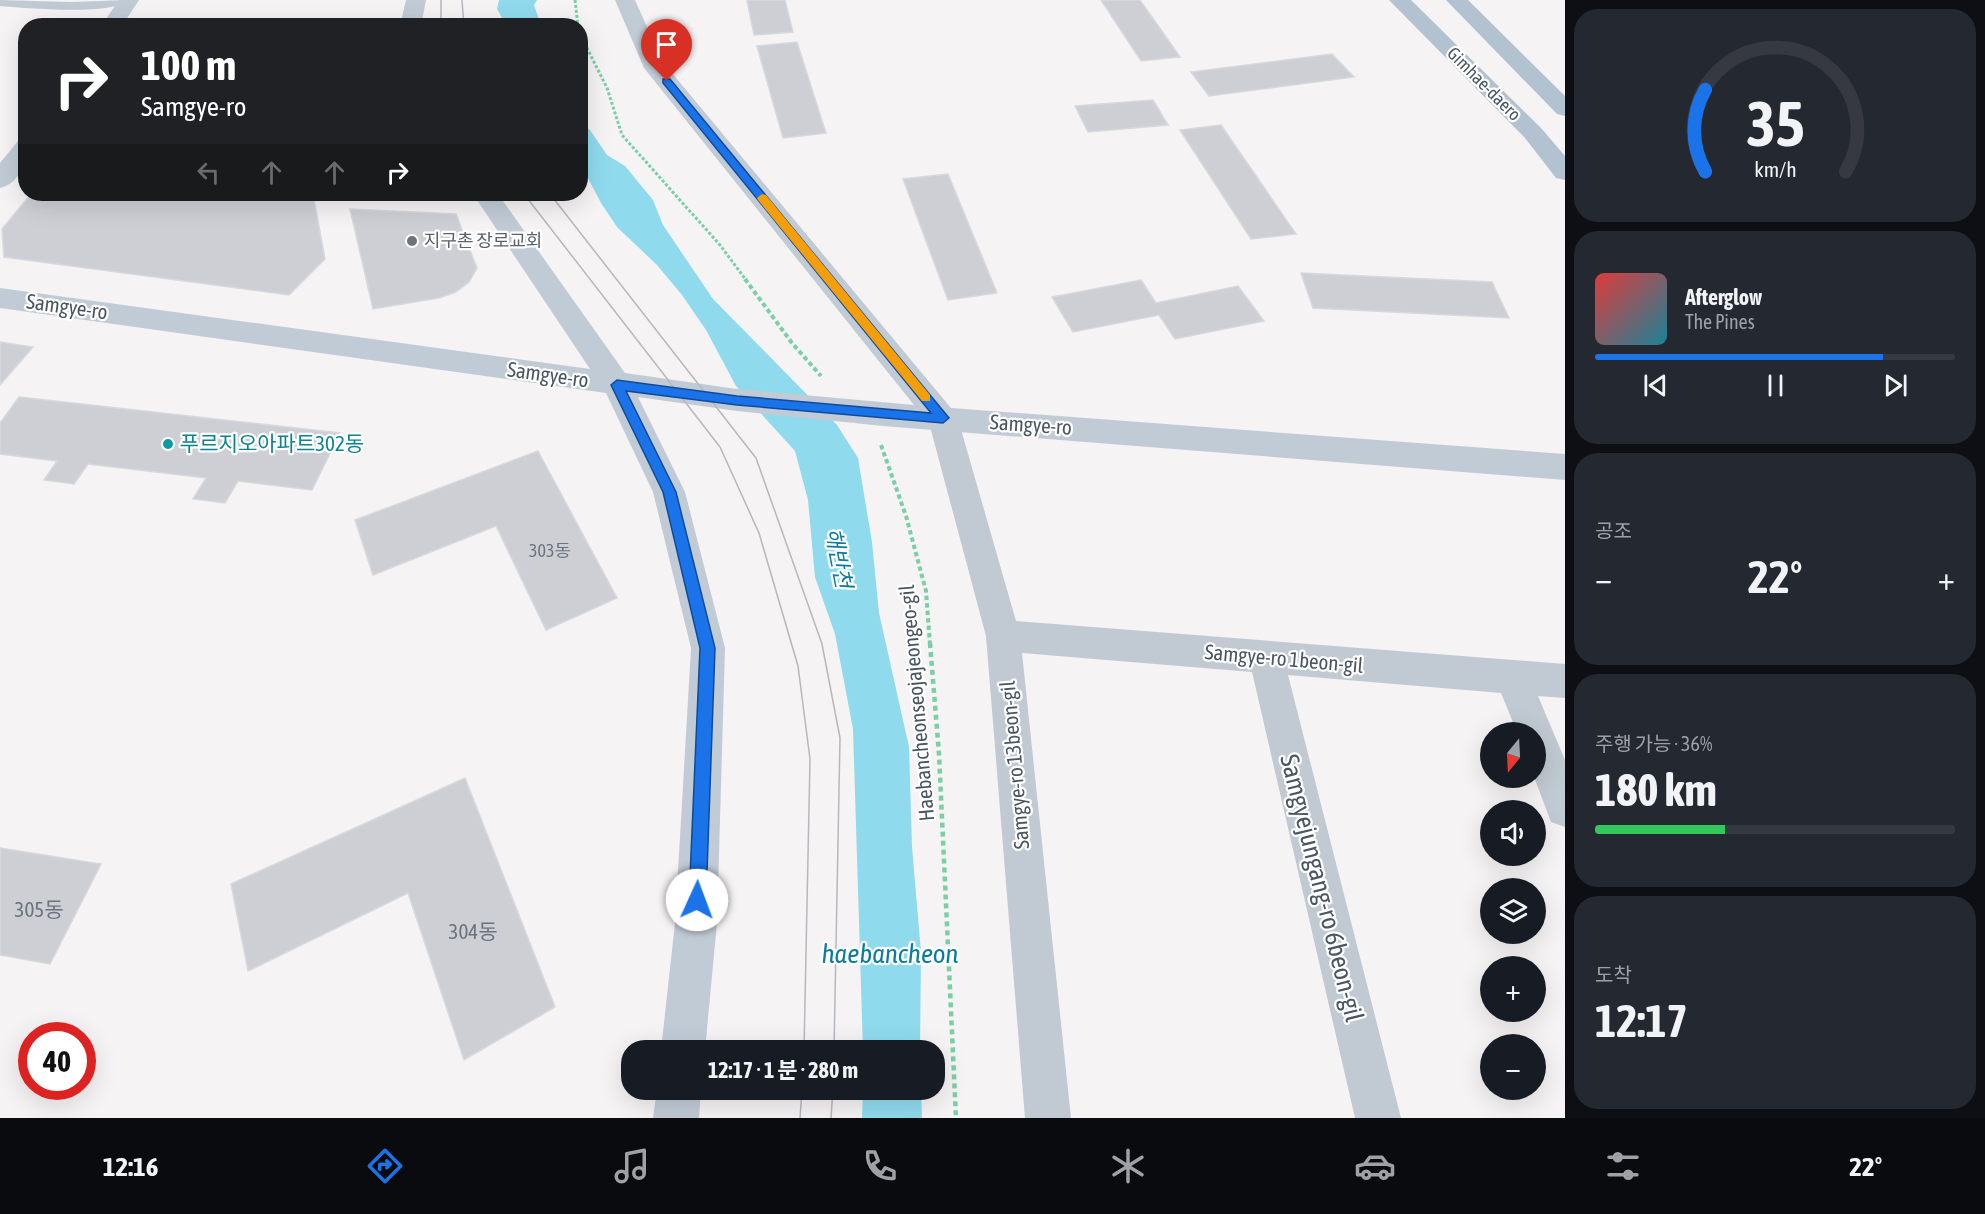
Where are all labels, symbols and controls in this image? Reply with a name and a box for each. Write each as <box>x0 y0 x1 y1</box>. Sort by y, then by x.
pin <box>641 19 692 81</box>
icon: arrive <box>650 28 683 61</box>
text: 100 m <box>141 41 236 89</box>
icon: right <box>42 42 120 120</box>
street label: Gimhae-daero <box>1443 43 1525 125</box>
text: 35 <box>1746 89 1804 160</box>
text: Samgye-ro <box>141 91 246 122</box>
icon: left <box>192 156 225 189</box>
icon: ahead <box>255 156 288 189</box>
icon: ahead <box>318 156 351 189</box>
icon: right <box>381 156 414 189</box>
text: km/h <box>1754 158 1796 183</box>
place label: 지구촌 장로교회 <box>424 230 542 251</box>
marker: 지구촌 장로교회 <box>405 234 419 248</box>
text: Afterglow <box>1685 284 1762 310</box>
street label: Samgye-ro <box>25 288 109 324</box>
text: The Pines <box>1685 310 1755 333</box>
street label: Samgye-ro <box>506 356 590 392</box>
icon: previous <box>1639 369 1672 402</box>
icon: pause <box>1759 369 1792 402</box>
icon: next <box>1879 369 1912 402</box>
street label: Samgye-ro <box>989 409 1073 439</box>
place label: 푸르지오아파트302동 <box>180 431 364 455</box>
marker: 푸르지오아파트302동 <box>161 437 175 451</box>
text: 공조 <box>1595 519 1632 542</box>
water label: 해반천 <box>820 526 858 593</box>
house number: 303동 <box>529 540 571 561</box>
text: 22° <box>1748 551 1802 603</box>
text: − <box>1595 559 1612 597</box>
text: + <box>1938 559 1955 597</box>
street label: Haebancheonseojajeongeo-gil <box>894 584 938 822</box>
street label: Samgye-ro 1beon-gil <box>1204 639 1365 677</box>
street label: Samgye-ro 13beon-gil <box>995 680 1033 850</box>
north arrow <box>1480 722 1546 788</box>
map controls <box>1480 722 1546 1100</box>
text: 주행 가능 · 36% <box>1595 732 1712 755</box>
street label: Samgyejungang-ro 6beon-gil <box>1274 751 1370 1025</box>
text: 180 km <box>1595 764 1717 816</box>
button: sound <box>1480 800 1546 866</box>
position arrow <box>665 868 729 932</box>
button: layers <box>1480 878 1546 944</box>
house number: 305동 <box>15 897 63 921</box>
house number: 304동 <box>449 919 497 943</box>
water label: haebancheon <box>822 938 958 969</box>
button: + <box>1480 956 1546 1022</box>
text: 도착 <box>1595 963 1632 986</box>
text: 12:17 <box>1595 995 1688 1047</box>
speed limit sign: 40 <box>18 1022 96 1100</box>
button: − <box>1480 1034 1546 1100</box>
text: 12:17 · 1 분 · 280 m <box>708 1057 858 1083</box>
icon: directions <box>364 1145 406 1187</box>
icon: music <box>611 1145 653 1187</box>
icon: phone <box>859 1145 901 1187</box>
icon: climate <box>1107 1145 1149 1187</box>
icon: car <box>1354 1145 1396 1187</box>
icon: filters <box>1602 1145 1644 1187</box>
text: 12:16 <box>103 1151 158 1182</box>
text: 22° <box>1849 1151 1882 1182</box>

